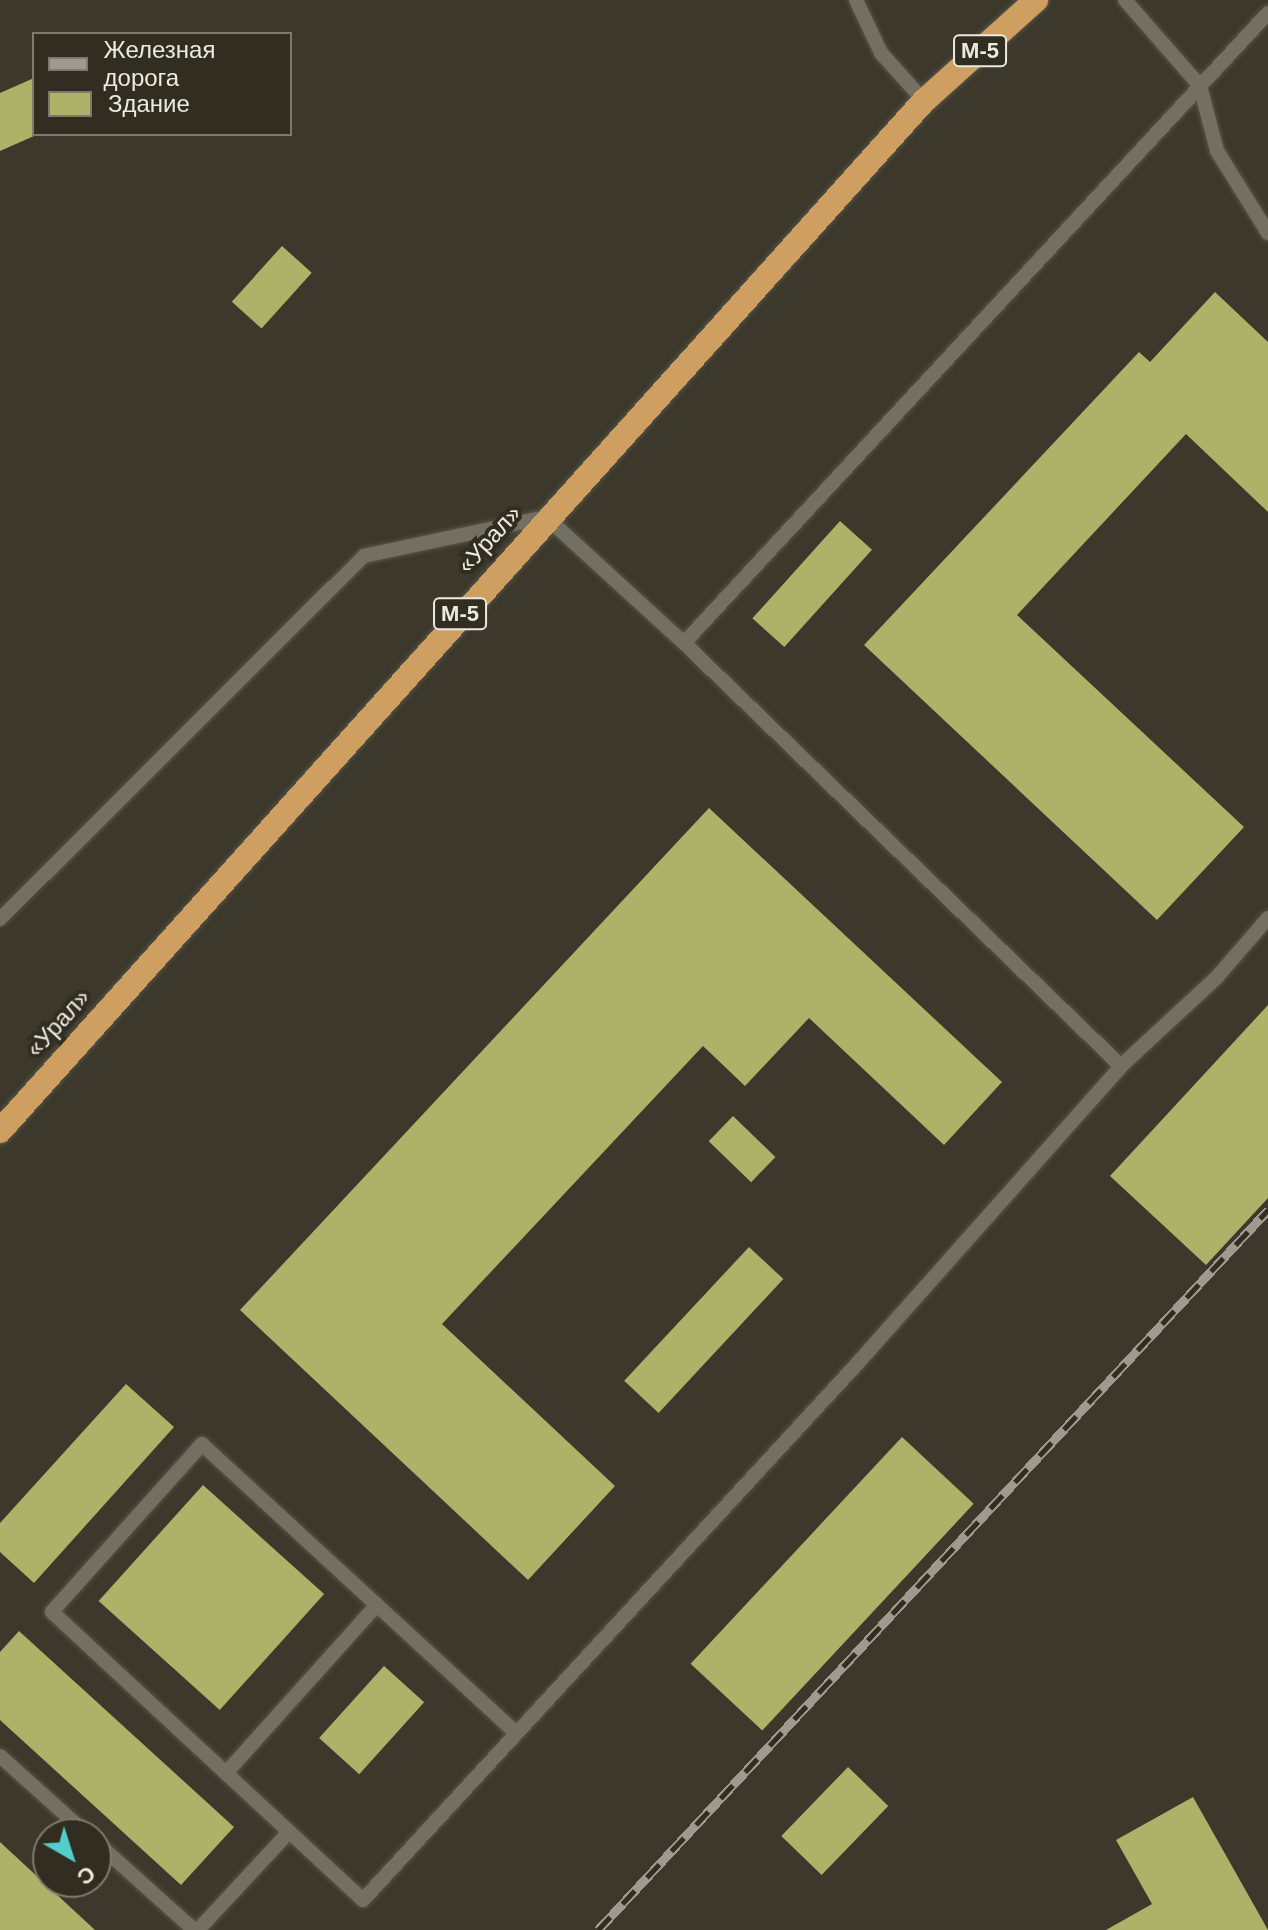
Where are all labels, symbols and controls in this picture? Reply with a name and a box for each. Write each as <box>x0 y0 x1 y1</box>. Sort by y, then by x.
legend <box>32 32 292 136</box>
road number: М-5 <box>952 33 1008 69</box>
text: Железная дорога <box>104 36 215 91</box>
text: Здание <box>108 90 190 117</box>
street label: «Урал» <box>451 499 527 579</box>
road number: М-5 <box>432 596 488 632</box>
street label: «Урал» <box>20 983 96 1063</box>
north arrow <box>32 1818 112 1898</box>
text: С <box>72 1861 100 1890</box>

